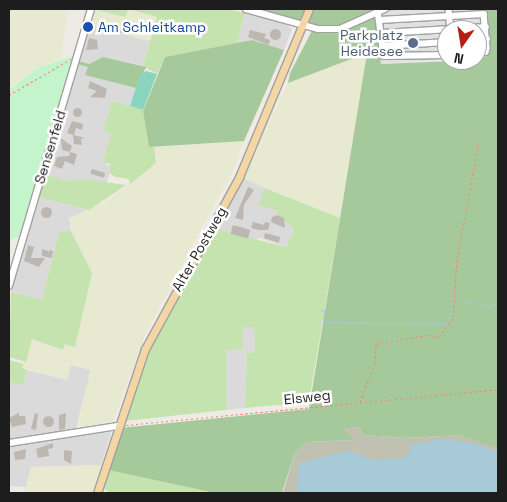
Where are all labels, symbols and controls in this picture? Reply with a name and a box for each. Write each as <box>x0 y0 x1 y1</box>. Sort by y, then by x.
place label: Am Schleitkamp <box>98 19 206 35</box>
north arrow <box>437 20 487 70</box>
marker: Am Schleitkamp <box>82 21 94 33</box>
place label: Parkplatz Heidesee <box>340 27 403 59</box>
marker: Parkplatz Heidesee <box>407 37 419 49</box>
text: N <box>452 49 465 68</box>
street label: Sensenfeld <box>31 108 69 186</box>
street label: Alter Postweg <box>168 204 230 294</box>
street label: Elsweg <box>283 386 331 408</box>

